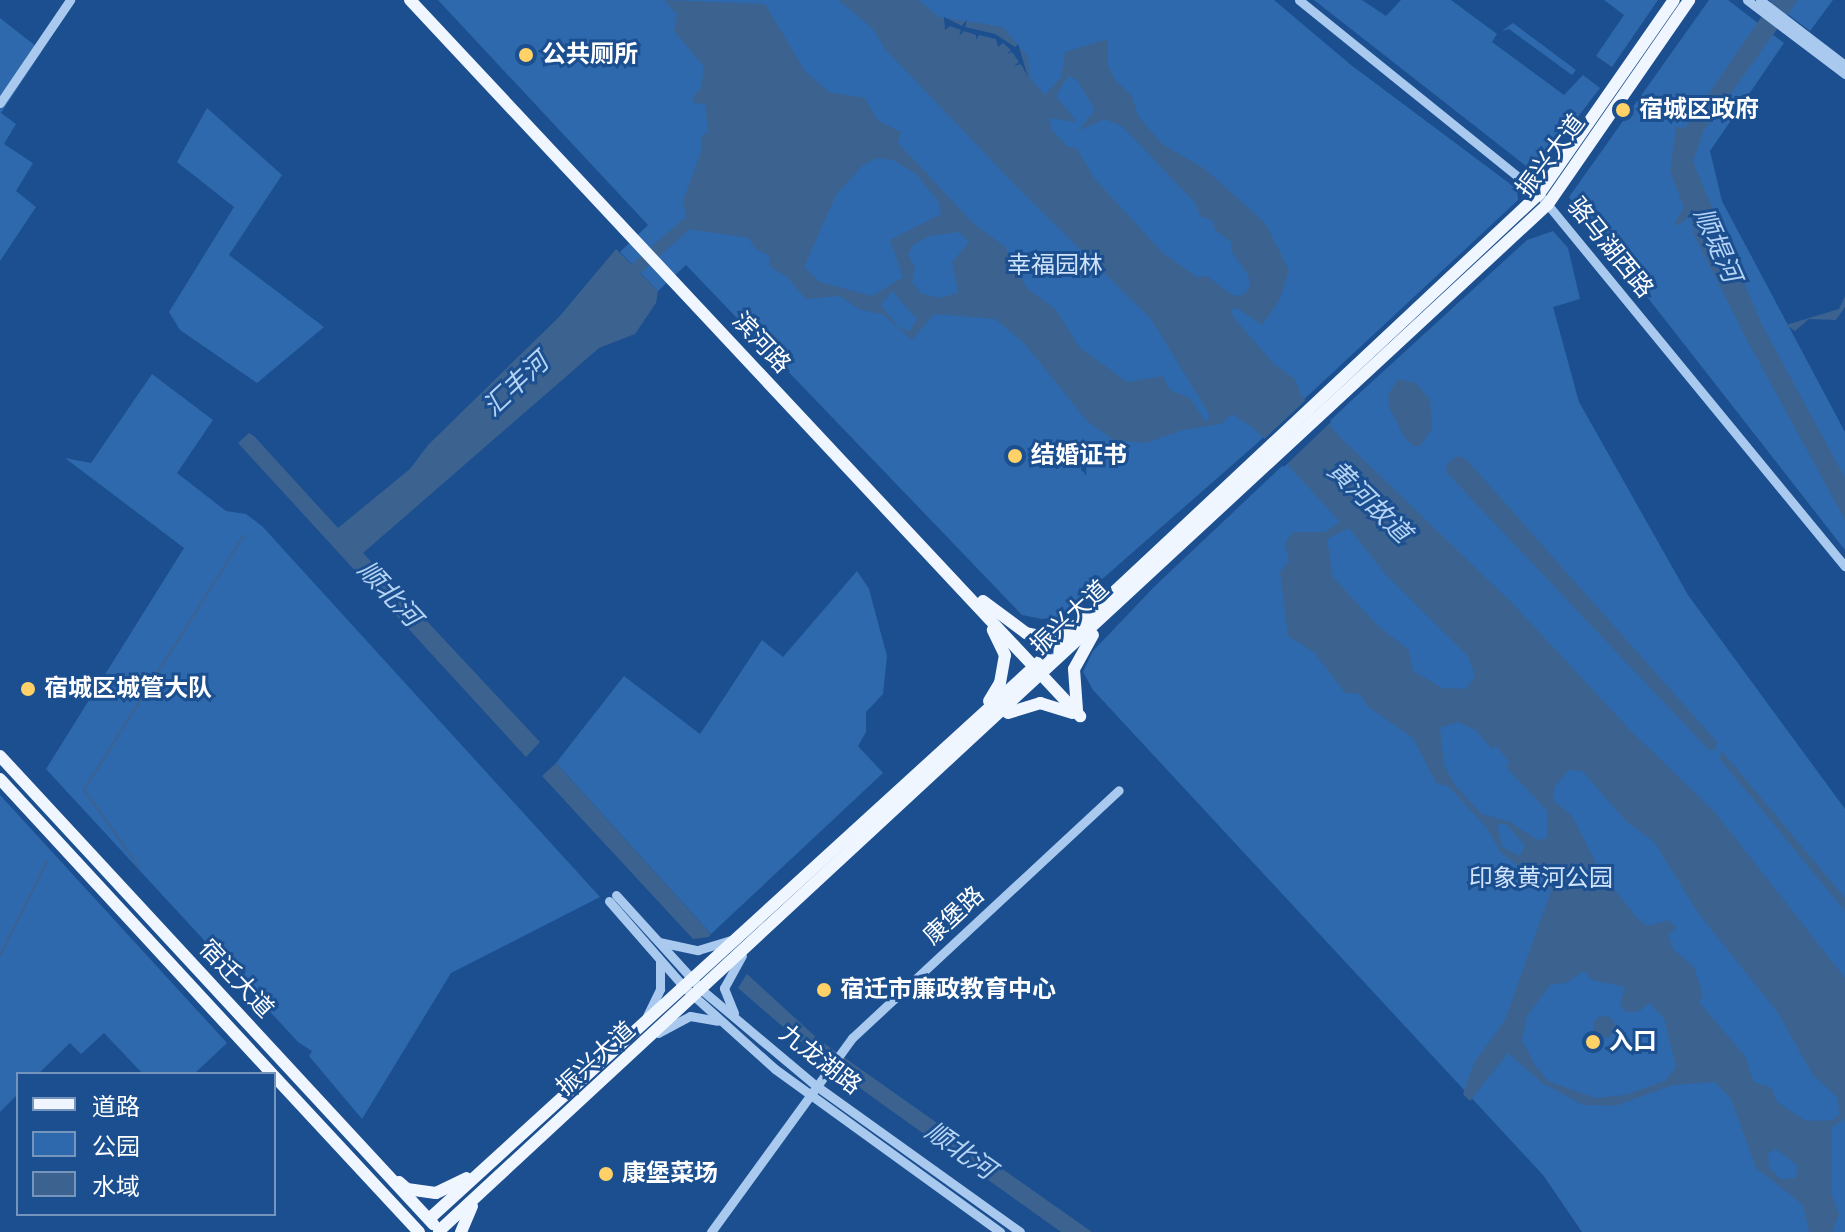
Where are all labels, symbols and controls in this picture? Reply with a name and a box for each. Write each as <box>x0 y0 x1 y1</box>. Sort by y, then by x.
place label: 公共厕所 <box>542 41 638 69</box>
marker: 公共厕所 <box>517 46 535 64</box>
place label: 宿城区政府 <box>1639 96 1759 124</box>
marker: 宿城区政府 <box>1614 101 1632 119</box>
street label: 振兴大道 <box>1511 109 1591 203</box>
street label: 骆马湖西路 <box>1561 192 1659 304</box>
water label: 顺堤河 <box>1687 203 1747 287</box>
park label: 幸福园林 <box>1007 252 1103 280</box>
street label: 滨河路 <box>726 307 796 379</box>
water label: 汇丰河 <box>477 347 555 423</box>
place label: 结婚证书 <box>1031 442 1127 470</box>
marker: 结婚证书 <box>1006 447 1024 465</box>
water label: 黄河故道 <box>1321 455 1417 549</box>
water label: 顺北河 <box>351 555 427 633</box>
street label: 振兴大道 <box>1025 575 1115 661</box>
place label: 宿城区城管大队 <box>44 675 212 703</box>
marker: 宿城区城管大队 <box>19 680 37 698</box>
park label: 印象黄河公园 <box>1469 865 1613 893</box>
street label: 康堡路 <box>918 881 990 951</box>
street label: 宿迁大道 <box>193 934 279 1024</box>
place label: 宿迁市廉政教育中心 <box>840 976 1056 1004</box>
marker: 宿迁市廉政教育中心 <box>815 981 833 999</box>
street label: 振兴大道 <box>551 1016 641 1102</box>
street label: 九龙湖路 <box>773 1019 867 1101</box>
place label: 入口 <box>1609 1028 1657 1056</box>
marker: 入口 <box>1584 1033 1602 1051</box>
legend <box>16 1072 276 1216</box>
text: 道路 <box>92 1093 140 1121</box>
water label: 顺北河 <box>919 1116 1001 1186</box>
text: 公园 <box>92 1133 140 1161</box>
place label: 康堡菜场 <box>622 1160 718 1188</box>
marker: 康堡菜场 <box>597 1165 615 1183</box>
text: 水域 <box>92 1173 140 1201</box>

